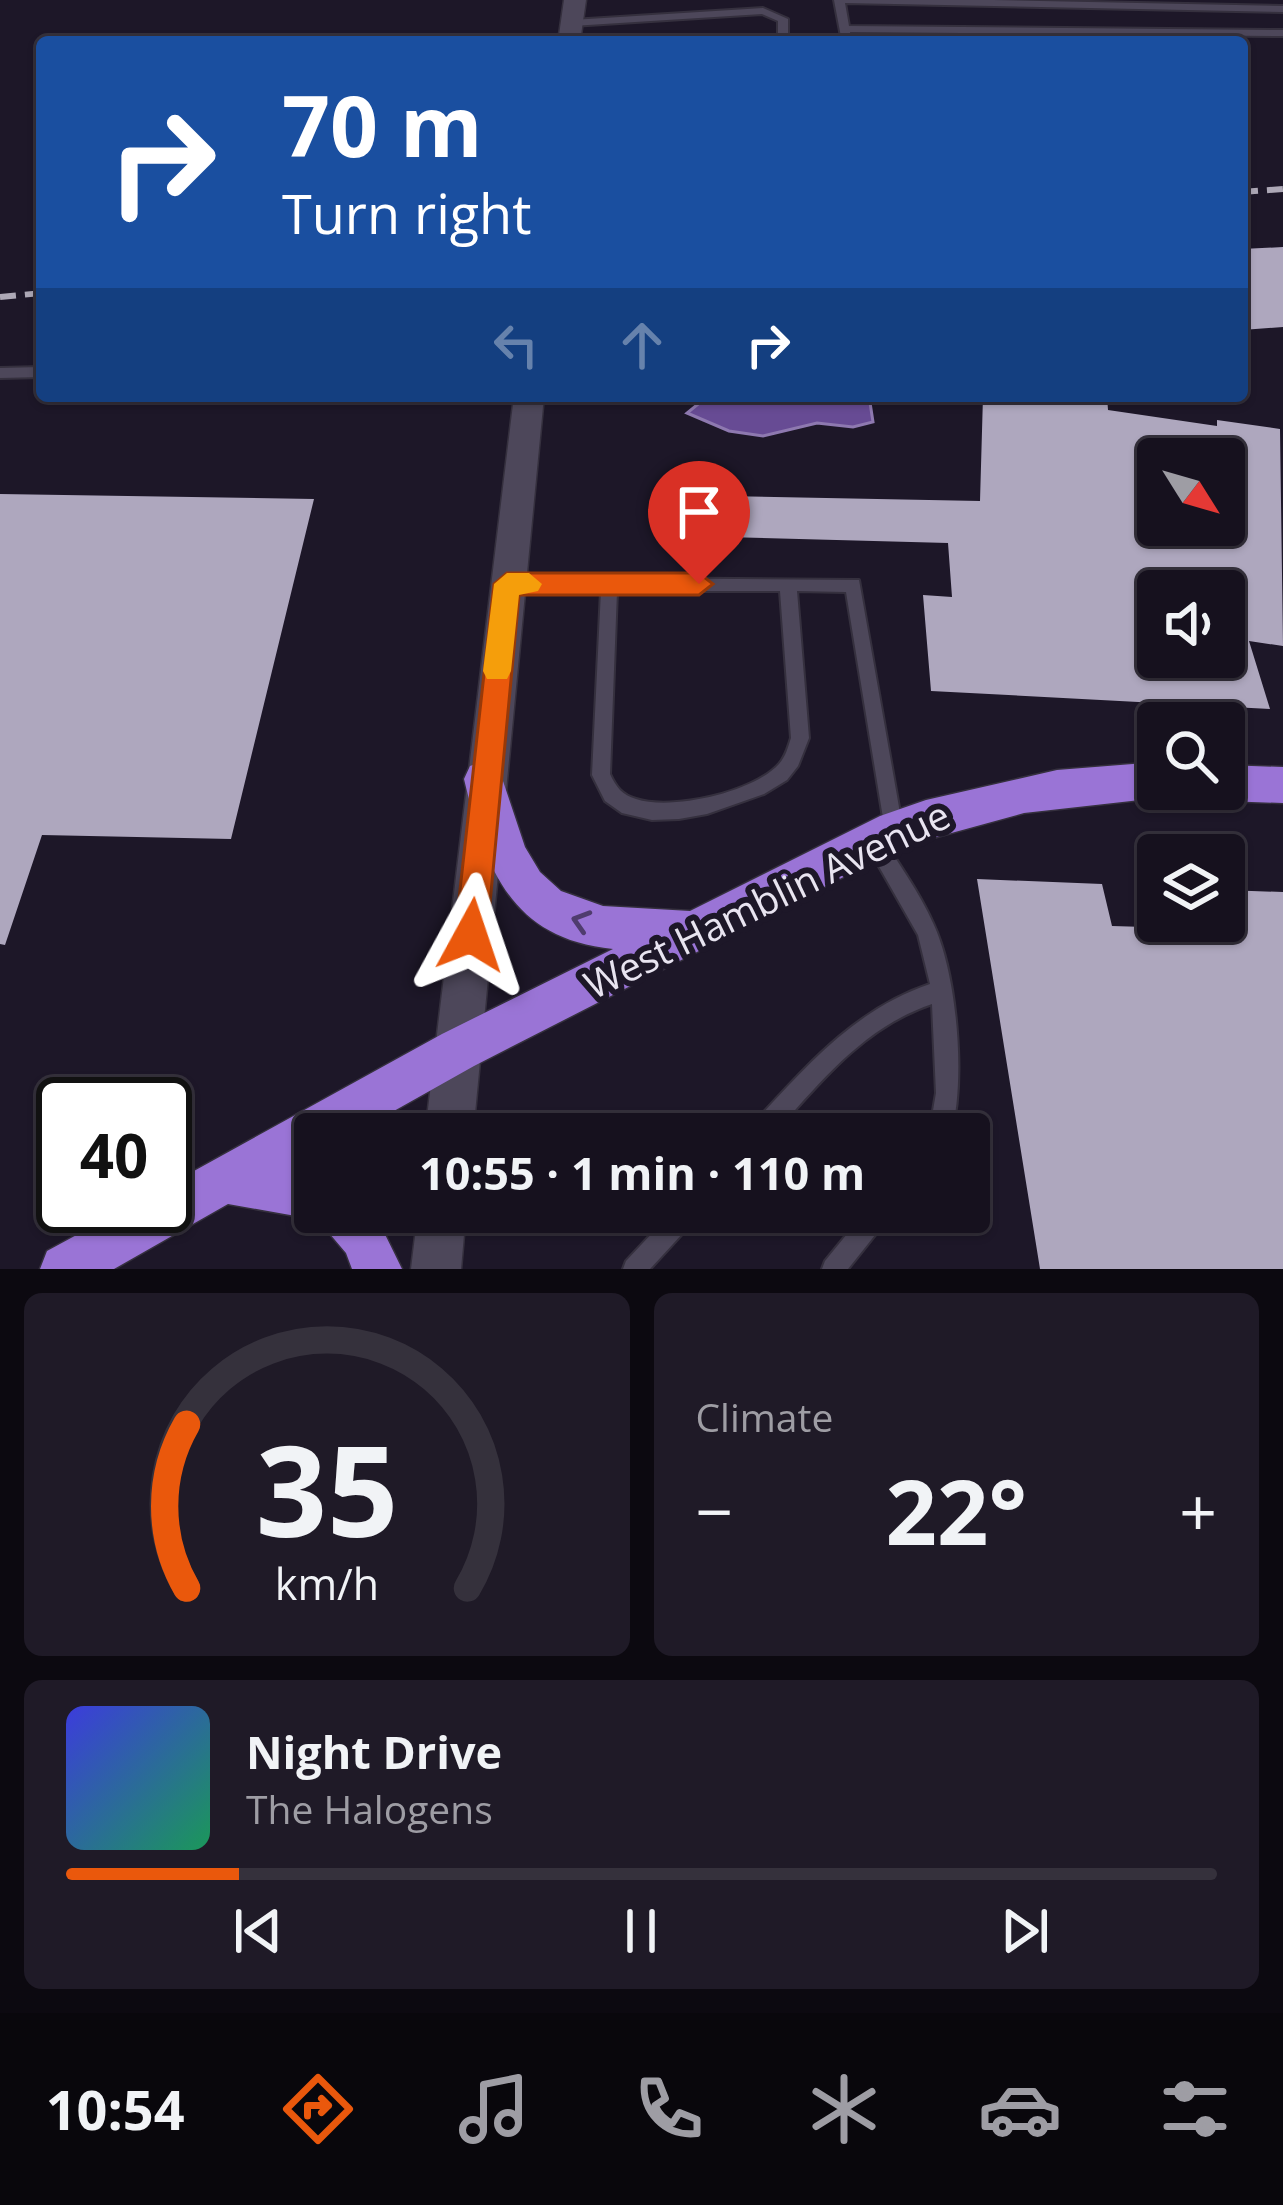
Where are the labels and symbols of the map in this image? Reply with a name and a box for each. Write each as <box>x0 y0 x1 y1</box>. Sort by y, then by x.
north arrow <box>1137 438 1245 546</box>
pin <box>648 461 750 584</box>
street label: West Hamblin Avenue <box>575 787 958 1010</box>
position arrow <box>408 872 534 998</box>
one-way arrow <box>571 910 592 935</box>
speed limit sign: 40 <box>36 1077 192 1233</box>

